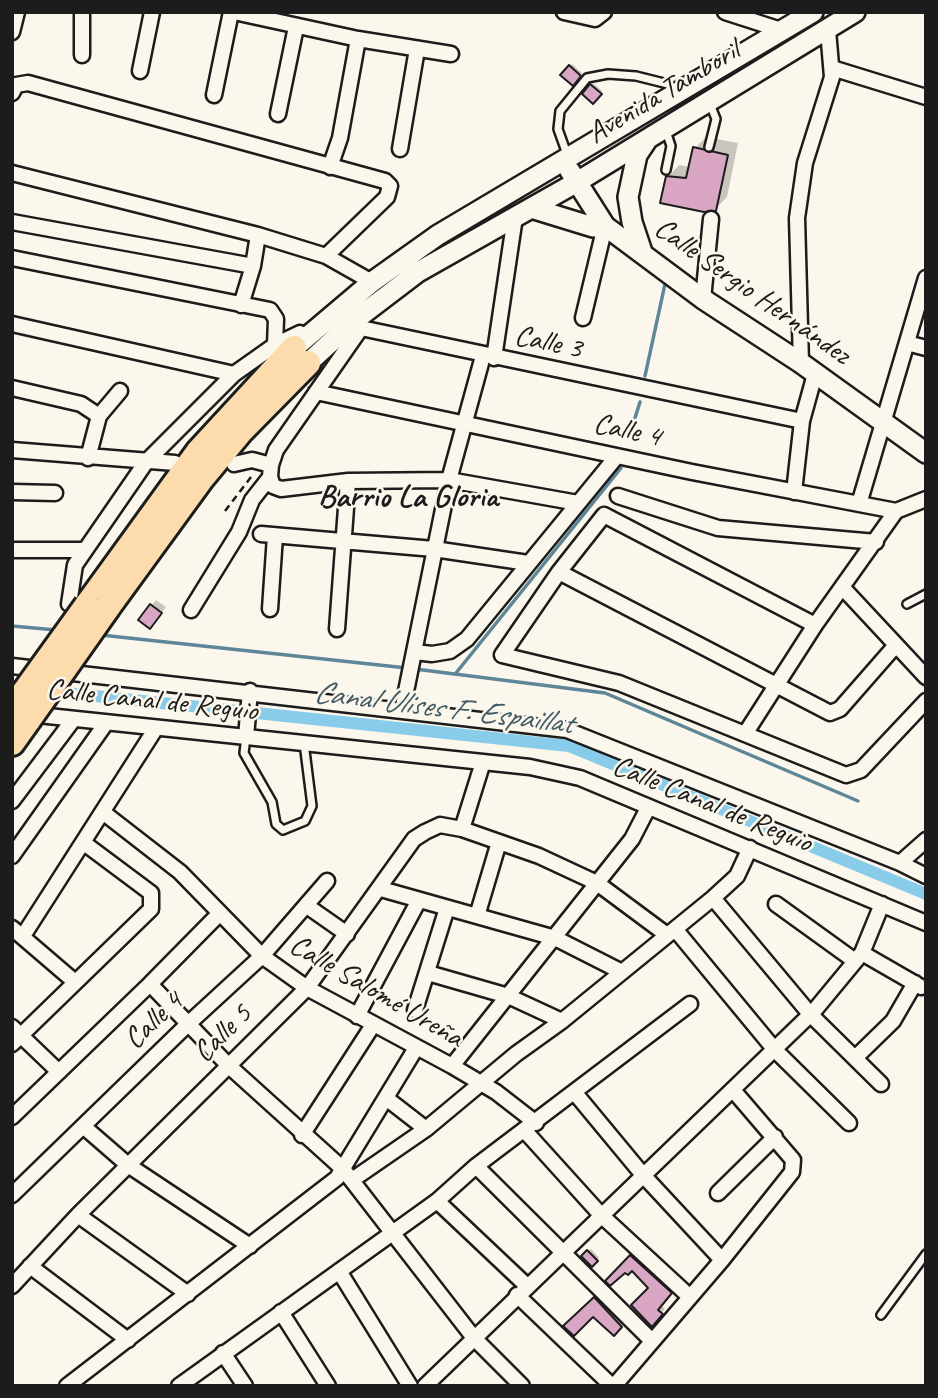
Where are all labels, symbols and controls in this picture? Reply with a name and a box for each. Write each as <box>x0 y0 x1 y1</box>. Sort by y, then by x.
street label: Avenida Tamboril <box>581 34 747 152</box>
street label: Calle Sergio Hernández <box>647 211 857 373</box>
street label: Calle 3 <box>511 318 585 368</box>
street label: Calle 4 <box>590 406 664 456</box>
district label: Barrio La Gloria <box>318 479 498 517</box>
street label: Calle Canal de Reguio <box>45 672 259 730</box>
water label: Canal Ulises F. Espaillat <box>312 674 574 744</box>
street label: Calle Canal de Reguio <box>607 749 817 861</box>
street label: Calle Salomé Ureña <box>283 928 469 1056</box>
street label: Calle 4 <box>117 984 191 1058</box>
street label: Calle 5 <box>186 997 260 1071</box>

